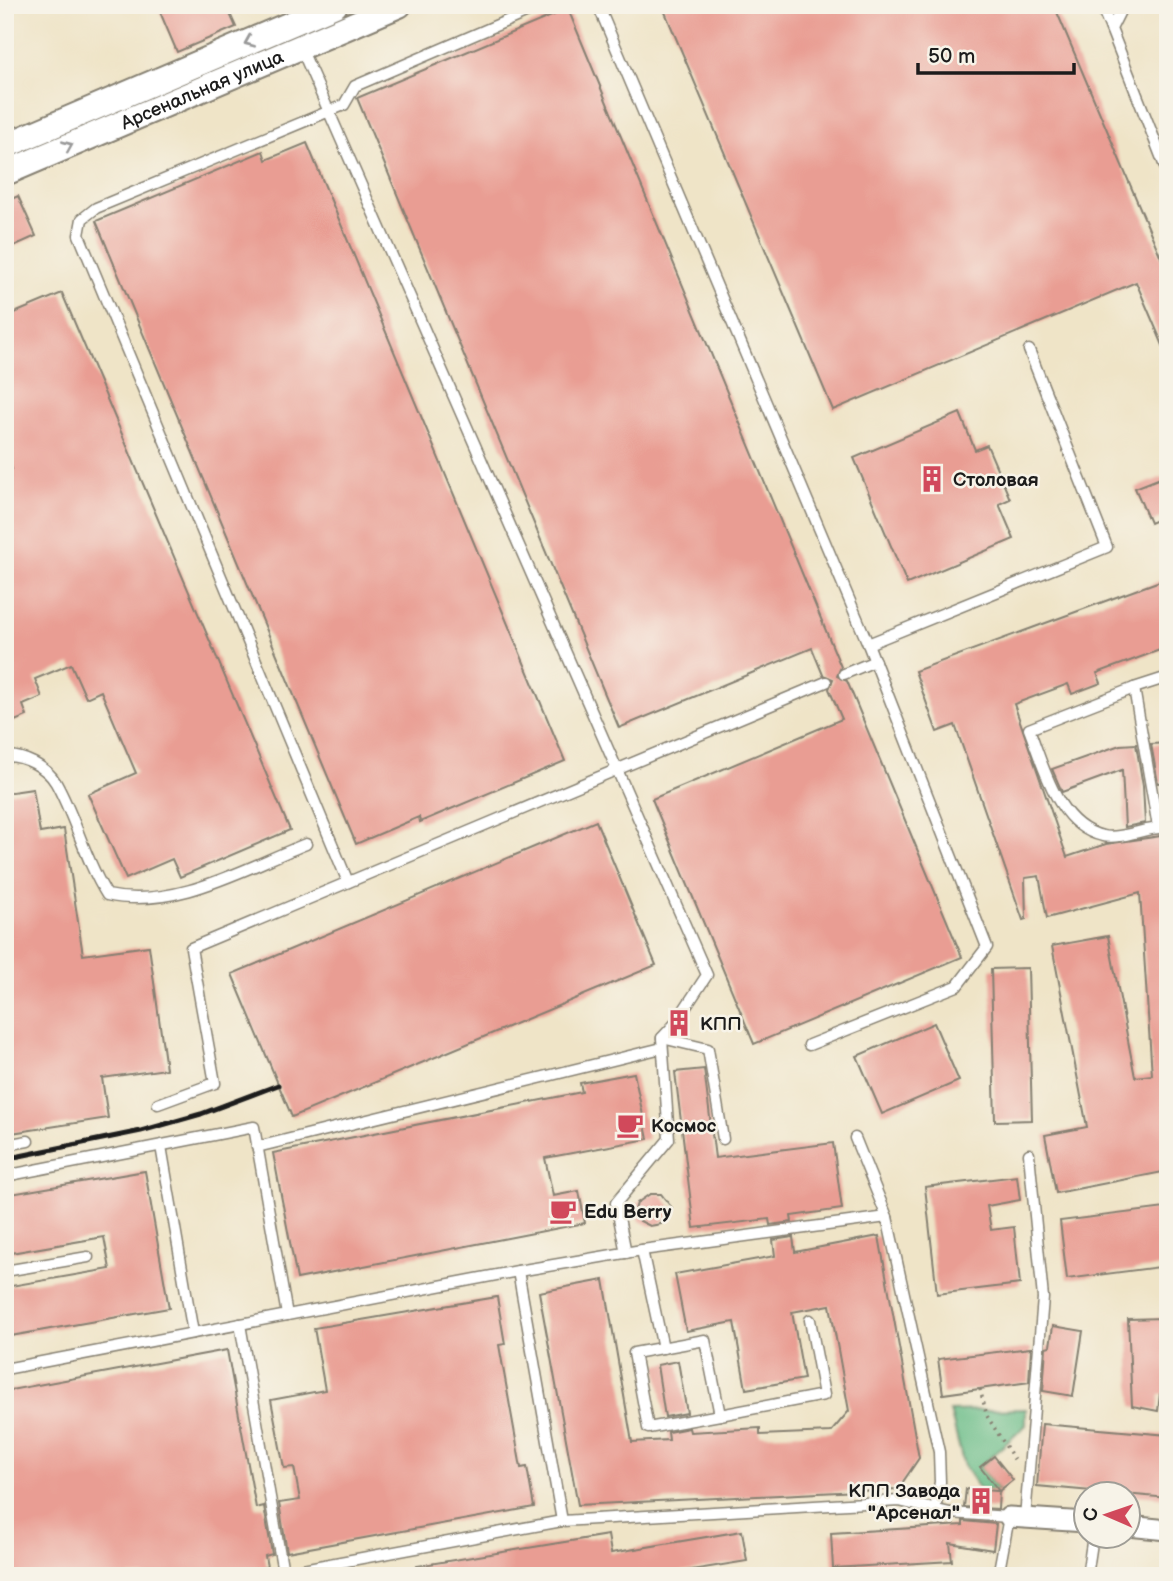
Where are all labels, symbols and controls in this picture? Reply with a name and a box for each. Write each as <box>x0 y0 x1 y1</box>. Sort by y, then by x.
scale bar <box>918 32 1073 76</box>
one-way arrow <box>244 33 256 47</box>
text: 50 m <box>928 44 975 69</box>
street label: Арсенальная улица <box>117 46 287 136</box>
one-way arrow <box>61 140 73 154</box>
building icon: Столовая <box>917 464 947 494</box>
place label: Столовая <box>953 469 1039 492</box>
building icon: КПП <box>664 1008 694 1038</box>
place label: КПП <box>700 1013 742 1036</box>
cafe icon: Космос <box>615 1110 645 1140</box>
place label: Космос <box>651 1115 717 1138</box>
cafe icon: Edu Berry <box>548 1196 578 1226</box>
place label: Edu Berry <box>584 1201 672 1224</box>
place label: КПП Завода "Арсенал" <box>848 1480 961 1525</box>
north arrow <box>1072 1480 1142 1550</box>
building icon: КПП Завода "Арсенал" <box>966 1486 996 1516</box>
text: С <box>1080 1507 1103 1521</box>

